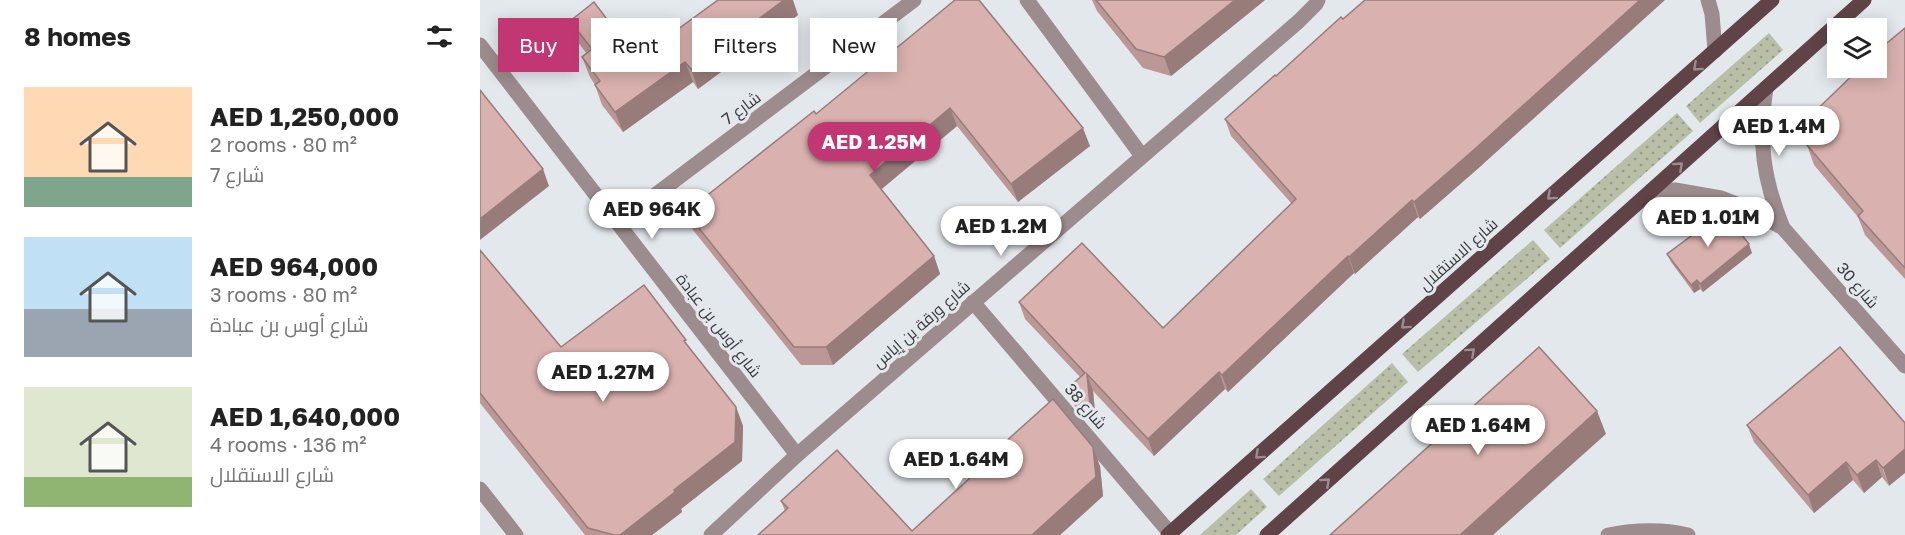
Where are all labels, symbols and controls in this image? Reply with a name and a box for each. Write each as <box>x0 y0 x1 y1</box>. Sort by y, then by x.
chip: Buy <box>498 18 579 72</box>
chip: Rent <box>591 18 680 72</box>
chip: Filters <box>692 18 798 72</box>
chip: New <box>810 18 897 72</box>
map controls <box>1827 18 1887 78</box>
button: layers <box>1827 18 1887 78</box>
icon: filters <box>423 20 456 53</box>
text: 8 homes <box>24 21 131 52</box>
one-way arrow <box>1693 60 1704 71</box>
street label: شارع 7 <box>718 87 766 131</box>
text: AED 1,250,000 <box>210 101 399 132</box>
pin: AED 1.4M <box>1717 106 1841 157</box>
icon: home <box>72 111 144 183</box>
text: AED 1.4M <box>1733 113 1825 137</box>
pin: AED 1.25M <box>805 122 943 173</box>
text: AED 1.25M <box>822 129 926 153</box>
text: 2 rooms · 80 m² <box>210 132 357 156</box>
text: شارع 7 <box>210 162 264 186</box>
one-way arrow <box>1672 162 1683 173</box>
pin: AED 964K <box>590 189 714 240</box>
one-way arrow <box>1547 189 1558 200</box>
text: AED 964K <box>603 196 701 220</box>
pin: AED 1.01M <box>1639 197 1777 248</box>
text: AED 1.01M <box>1656 204 1760 228</box>
pin: AED 1.2M <box>939 206 1063 257</box>
text: AED 1.2M <box>955 213 1047 237</box>
street label: شارع الاستقلال <box>1414 213 1503 296</box>
text: AED 964,000 <box>210 251 378 282</box>
street label: شارع 30 <box>1831 258 1883 313</box>
icon: home <box>72 261 144 333</box>
street label: شارع أوس بن عبادة <box>671 269 766 382</box>
street label: شارع ورقة بن إياس <box>868 276 975 373</box>
text: 3 rooms · 80 m² <box>210 282 357 306</box>
text: شارع أوس بن عبادة <box>210 312 369 336</box>
one-way arrow <box>1401 318 1412 329</box>
one-way arrow <box>1465 348 1475 359</box>
pin: AED 1.27M <box>534 352 672 403</box>
text: AED 1.27M <box>551 359 655 383</box>
street label: شارع 38 <box>1059 379 1111 434</box>
text: AED 1,640,000 <box>210 401 400 432</box>
pin: AED 1.64M <box>1409 405 1547 456</box>
icon: home <box>72 411 144 483</box>
text: AED 1.64M <box>1425 412 1531 436</box>
text: 4 rooms · 136 m² <box>210 432 367 456</box>
pin: AED 1.64M <box>887 439 1025 490</box>
text: AED 1.64M <box>903 446 1009 470</box>
one-way arrow <box>1255 447 1266 458</box>
text: شارع الاستقلال <box>210 462 334 486</box>
one-way arrow <box>1319 478 1330 489</box>

